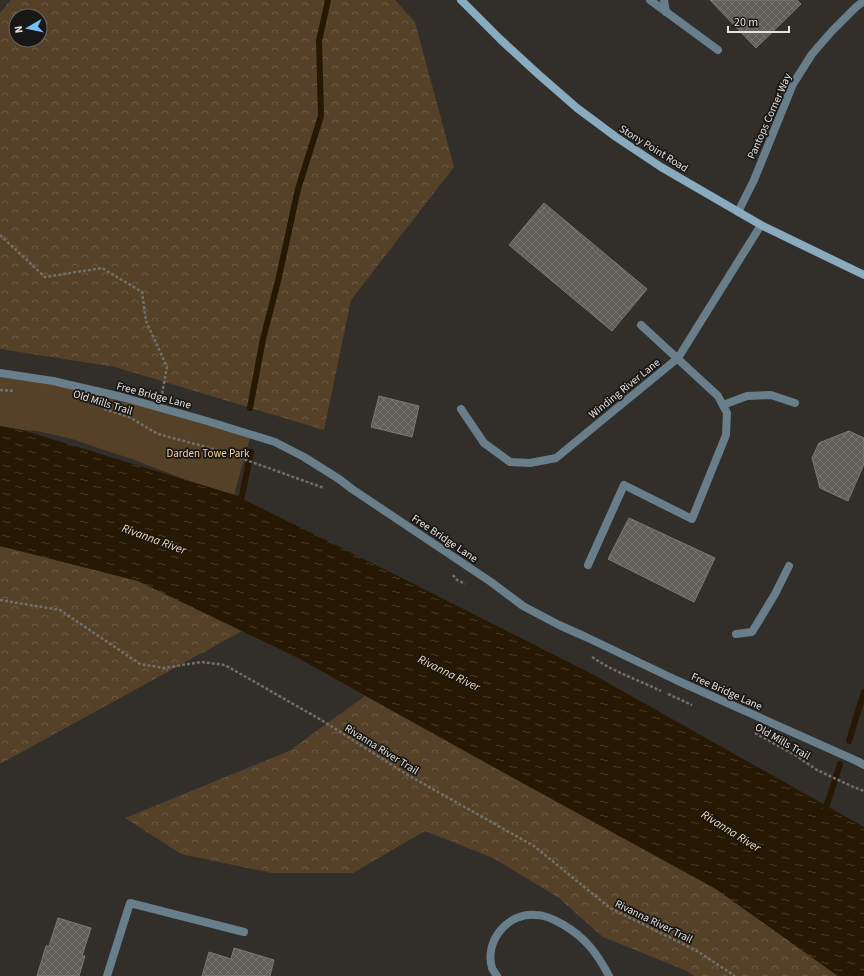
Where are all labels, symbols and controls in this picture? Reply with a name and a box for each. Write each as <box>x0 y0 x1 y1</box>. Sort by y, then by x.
north arrow <box>8 8 48 48</box>
scale bar <box>728 8 789 34</box>
text: 20 m <box>734 14 758 31</box>
text: N <box>11 25 27 34</box>
street label: Pantops Corner Way <box>744 71 795 161</box>
street label: Stony Point Road <box>616 121 691 176</box>
street label: Winding River Lane <box>585 355 664 422</box>
street label: Free Bridge Lane <box>115 378 193 413</box>
street label: Old Mills Trail <box>71 386 135 419</box>
park label: Darden Towe Park <box>167 446 250 461</box>
street label: Free Bridge Lane <box>409 511 481 566</box>
water label: Rivanna River <box>119 520 189 559</box>
water label: Rivanna River <box>415 651 484 696</box>
street label: Free Bridge Lane <box>689 669 765 714</box>
street label: Old Mills Trail <box>752 720 813 763</box>
street label: Rivanna River Trail <box>342 721 422 778</box>
water label: Rivanna River <box>698 806 765 857</box>
street label: Rivanna River Trail <box>612 896 695 947</box>

